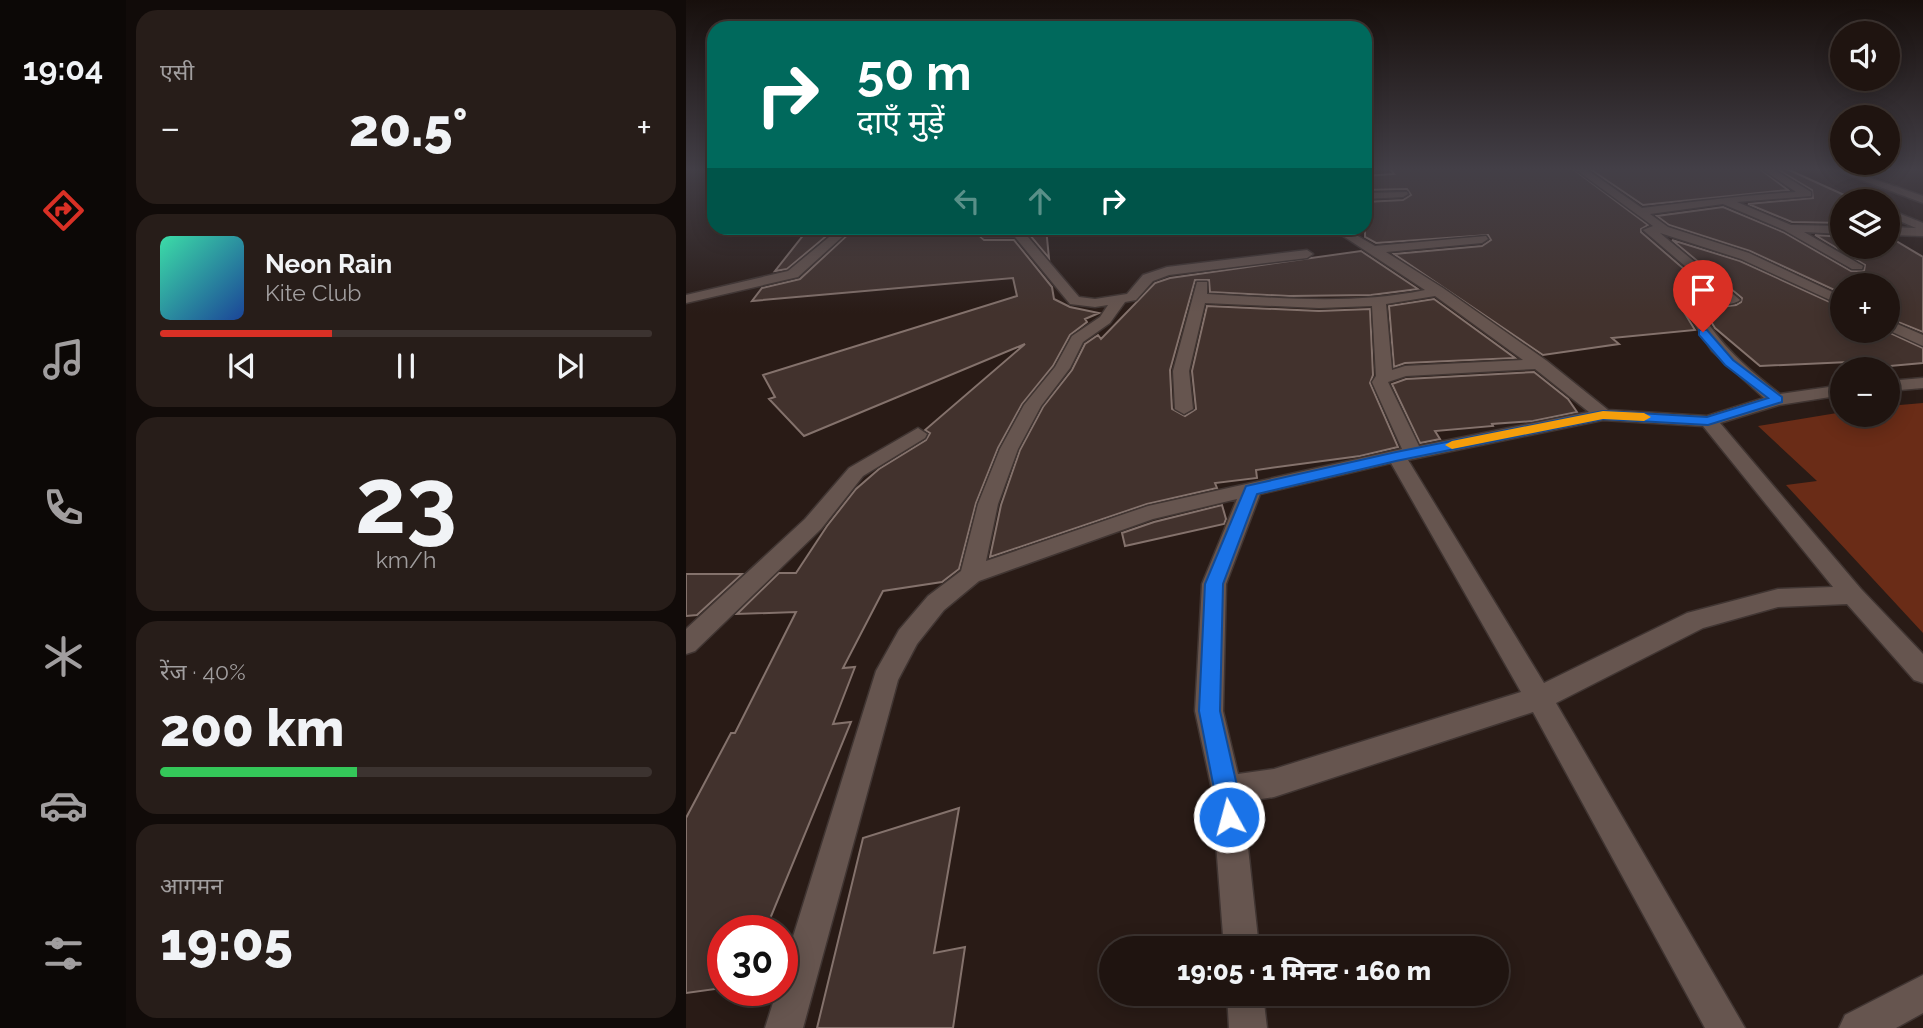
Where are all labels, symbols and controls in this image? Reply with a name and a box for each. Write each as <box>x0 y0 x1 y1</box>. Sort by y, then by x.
map controls <box>1830 21 1900 427</box>
button: sound <box>1830 21 1900 91</box>
text: 50 m <box>857 44 972 101</box>
icon: right <box>742 49 833 140</box>
text: 19:04 <box>23 50 103 87</box>
text: एसी <box>160 58 194 85</box>
text: 20.5° <box>349 97 468 158</box>
text: दाएँ मुड़ें <box>857 103 944 140</box>
text: − <box>160 105 180 150</box>
text: + <box>636 105 652 150</box>
button: search <box>1830 105 1900 175</box>
icon: left <box>948 182 986 220</box>
icon: ahead <box>1021 182 1059 220</box>
icon: right <box>1094 182 1132 220</box>
icon: directions <box>39 186 88 235</box>
button: layers <box>1830 189 1900 259</box>
text: Neon Rain <box>265 249 392 279</box>
pin <box>1673 260 1733 332</box>
icon: arrive <box>1684 271 1722 309</box>
button: + <box>1830 273 1900 343</box>
text: Kite Club <box>265 279 362 306</box>
icon: music <box>39 335 88 384</box>
icon: previous <box>223 347 261 385</box>
icon: pause <box>387 347 425 385</box>
icon: next <box>551 347 589 385</box>
button: − <box>1830 357 1900 427</box>
text: 23 <box>355 447 457 554</box>
icon: phone <box>39 483 88 532</box>
text: km/h <box>376 546 436 573</box>
icon: climate <box>39 632 88 681</box>
text: रेंज · 40% <box>160 658 246 685</box>
text: 200 km <box>160 697 344 758</box>
position arrow <box>1192 780 1266 854</box>
icon: car <box>39 781 88 830</box>
text: आगमन <box>160 872 223 899</box>
text: 19:05 <box>160 911 293 972</box>
speed limit sign: 30 <box>707 915 798 1006</box>
icon: filters <box>39 929 88 978</box>
text: 19:05 · 1 मिनट · 160 m <box>1177 956 1431 986</box>

